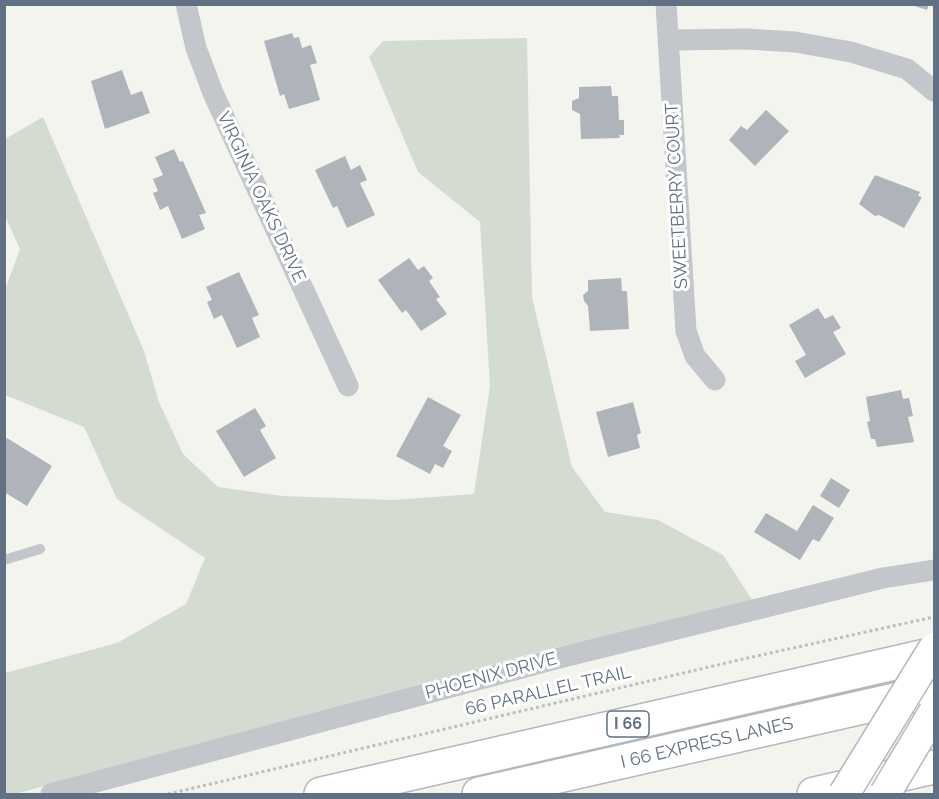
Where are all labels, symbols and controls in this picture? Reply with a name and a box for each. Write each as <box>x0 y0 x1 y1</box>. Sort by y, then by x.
street label: SWEETBERRY COURT <box>661 102 693 290</box>
street label: VIRGINIA OAKS DRIVE <box>212 108 310 286</box>
street label: PHOENIX DRIVE <box>423 648 559 704</box>
street label: 66 PARALLEL TRAIL <box>463 661 633 721</box>
road number: I 66 <box>607 711 649 737</box>
street label: I 66 EXPRESS LANES <box>619 713 795 773</box>

